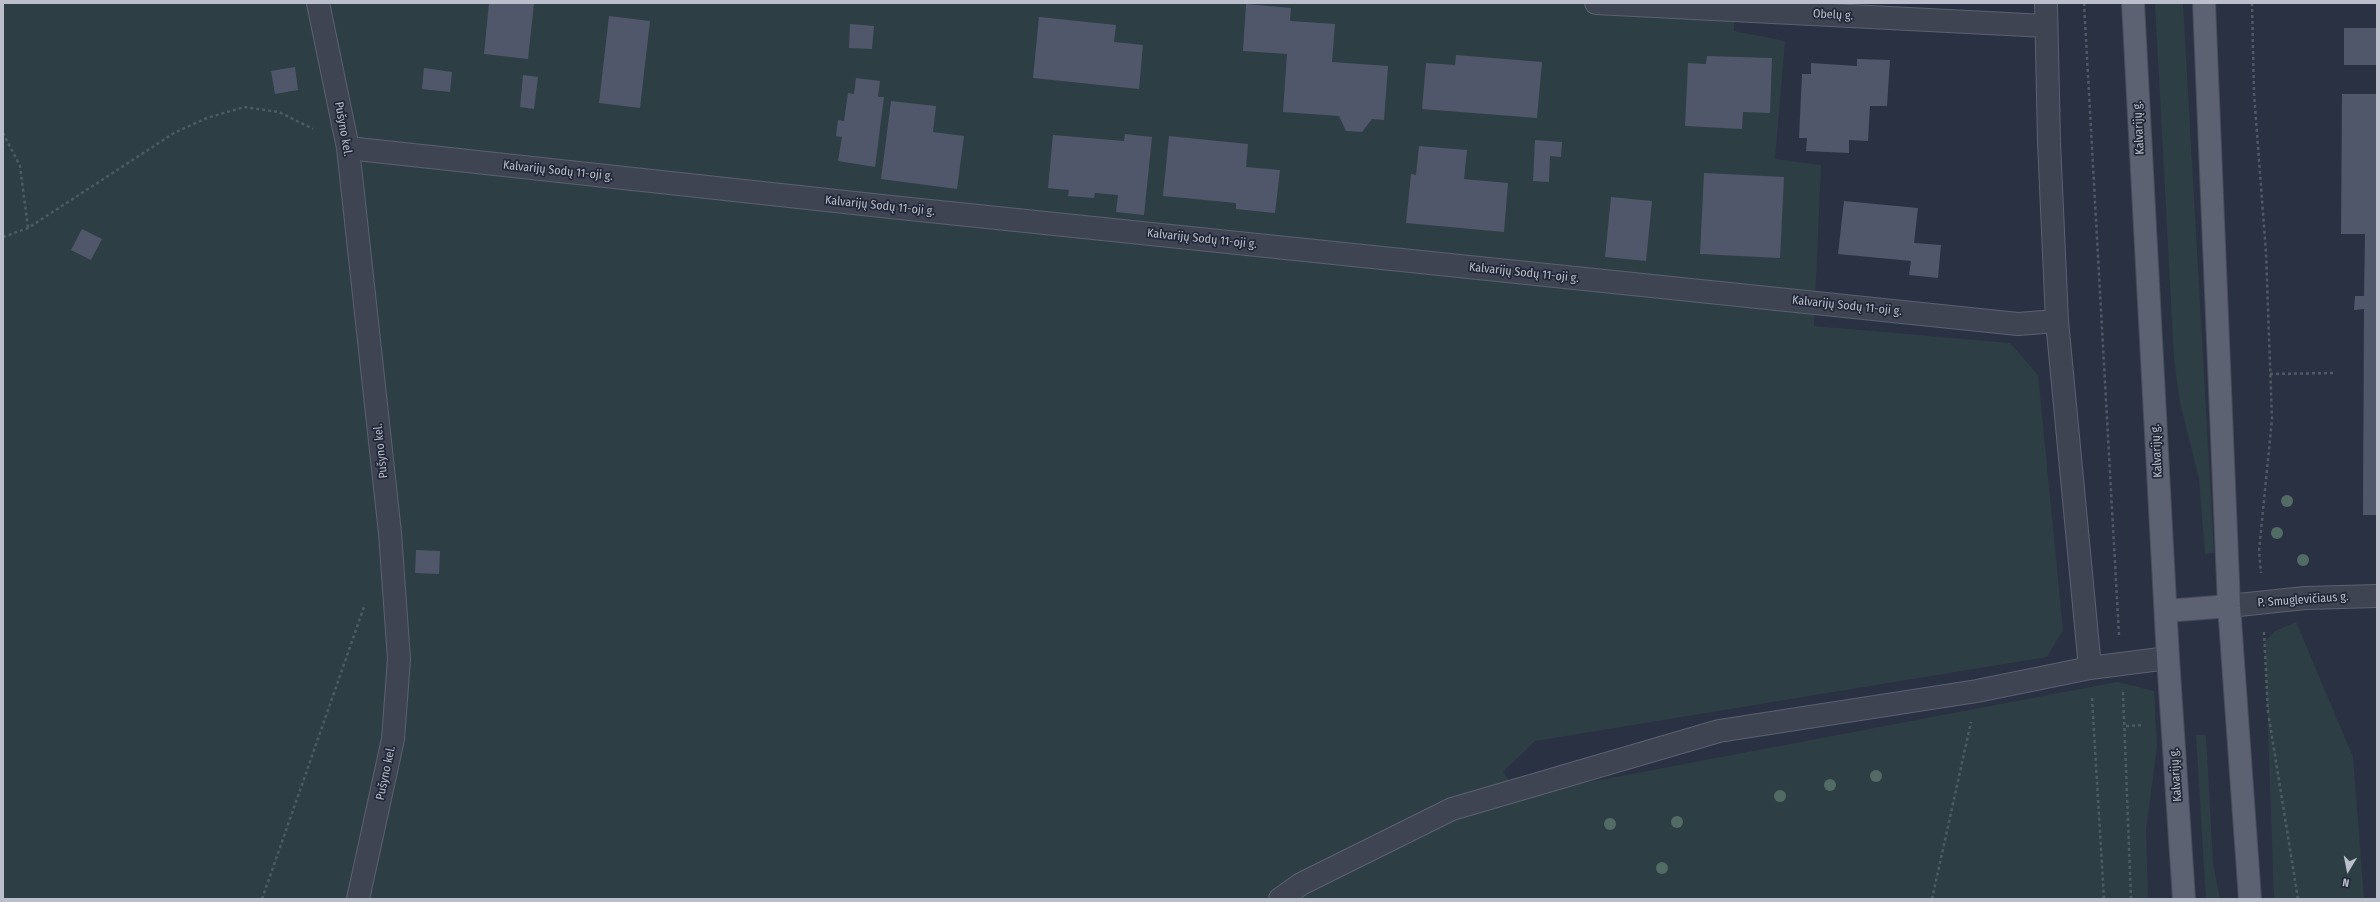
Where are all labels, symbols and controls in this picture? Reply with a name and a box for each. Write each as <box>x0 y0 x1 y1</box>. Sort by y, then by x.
street label: Obelų g. <box>1813 7 1853 23</box>
street label: Pušyno kel. <box>331 101 355 157</box>
street label: Kalvarijų g. <box>2130 101 2148 155</box>
street label: Kalvarijų Sodų 11-oji g. <box>502 158 614 184</box>
street label: Kalvarijų Sodų 11-oji g. <box>824 193 936 219</box>
street label: Kalvarijų Sodų 11-oji g. <box>1146 226 1258 252</box>
street label: Kalvarijų Sodų 11-oji g. <box>1468 260 1580 286</box>
street label: Kalvarijų Sodų 11-oji g. <box>1791 293 1903 319</box>
street label: Pušyno kel. <box>371 423 391 479</box>
street label: Kalvarijų g. <box>2148 424 2166 478</box>
street label: P. Smuglevičiaus g. <box>2257 590 2349 610</box>
street label: Pušyno kel. <box>373 745 399 801</box>
street label: Kalvarijų g. <box>2167 748 2185 802</box>
north arrow <box>2328 850 2368 890</box>
text: N <box>2341 875 2350 889</box>

